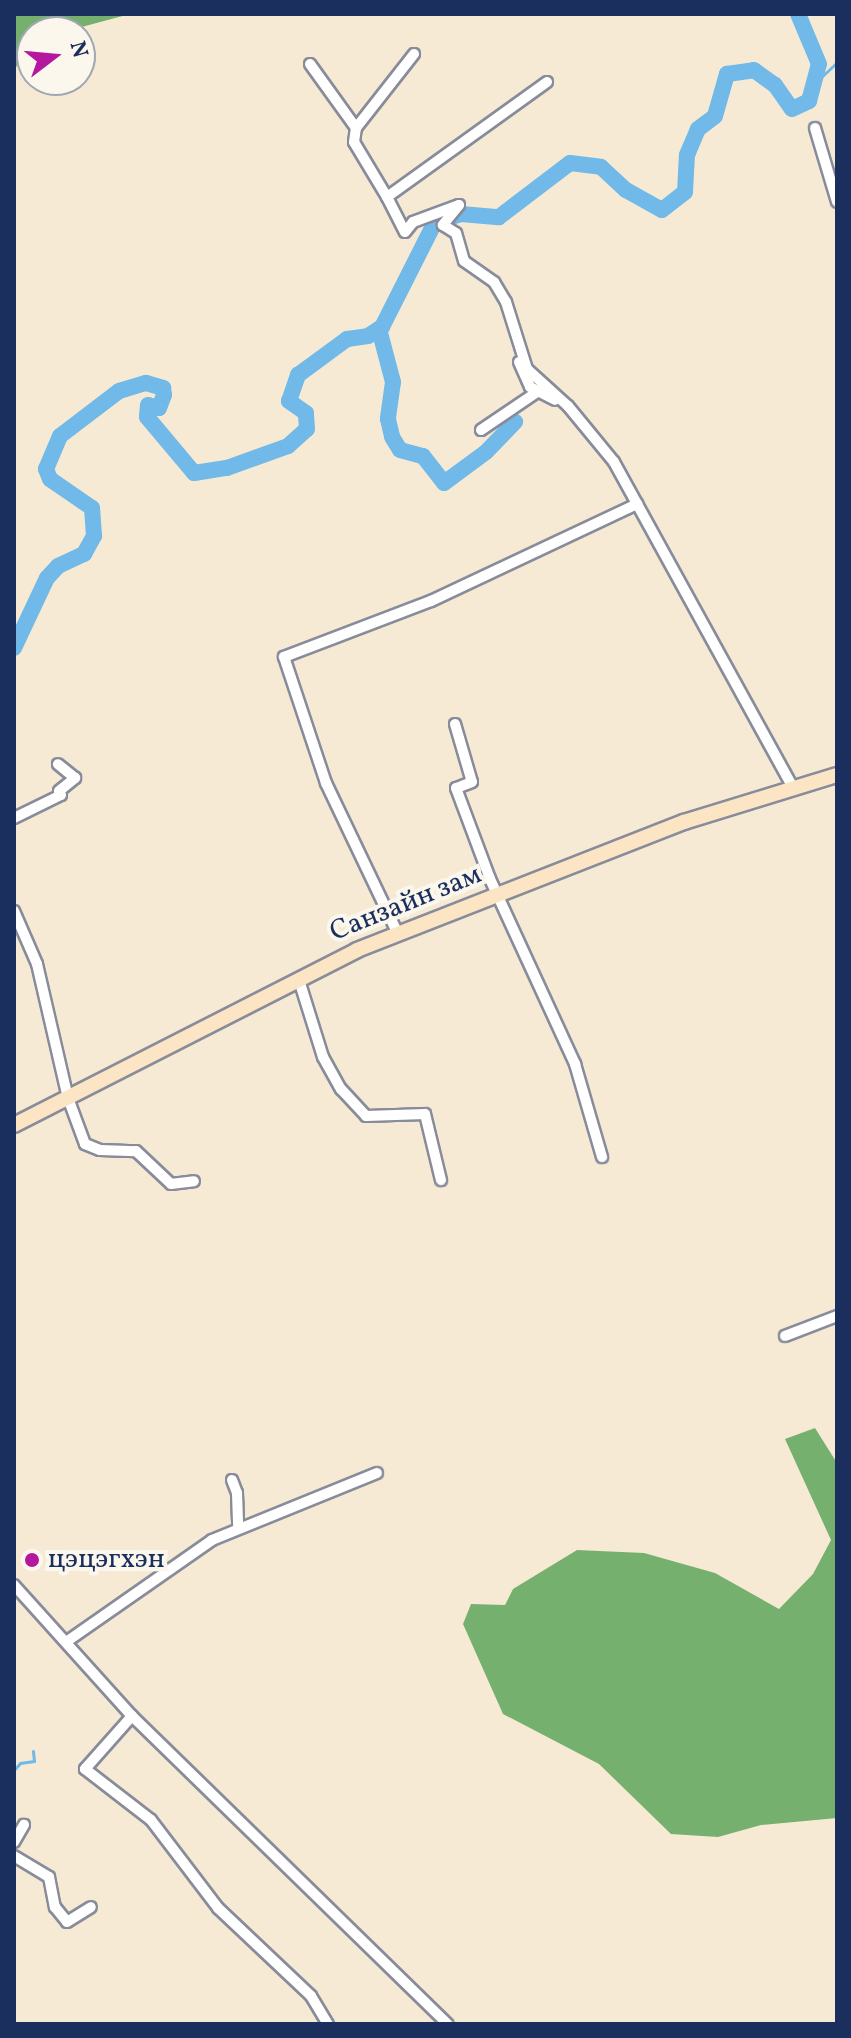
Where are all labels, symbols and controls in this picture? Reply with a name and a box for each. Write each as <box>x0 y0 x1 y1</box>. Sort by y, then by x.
north arrow <box>16 16 96 96</box>
text: N <box>61 38 95 62</box>
street label: Санзайн зам <box>325 858 487 950</box>
place label: цэцэгхэн <box>48 1543 165 1577</box>
marker: цэцэгхэн <box>23 1551 41 1569</box>

